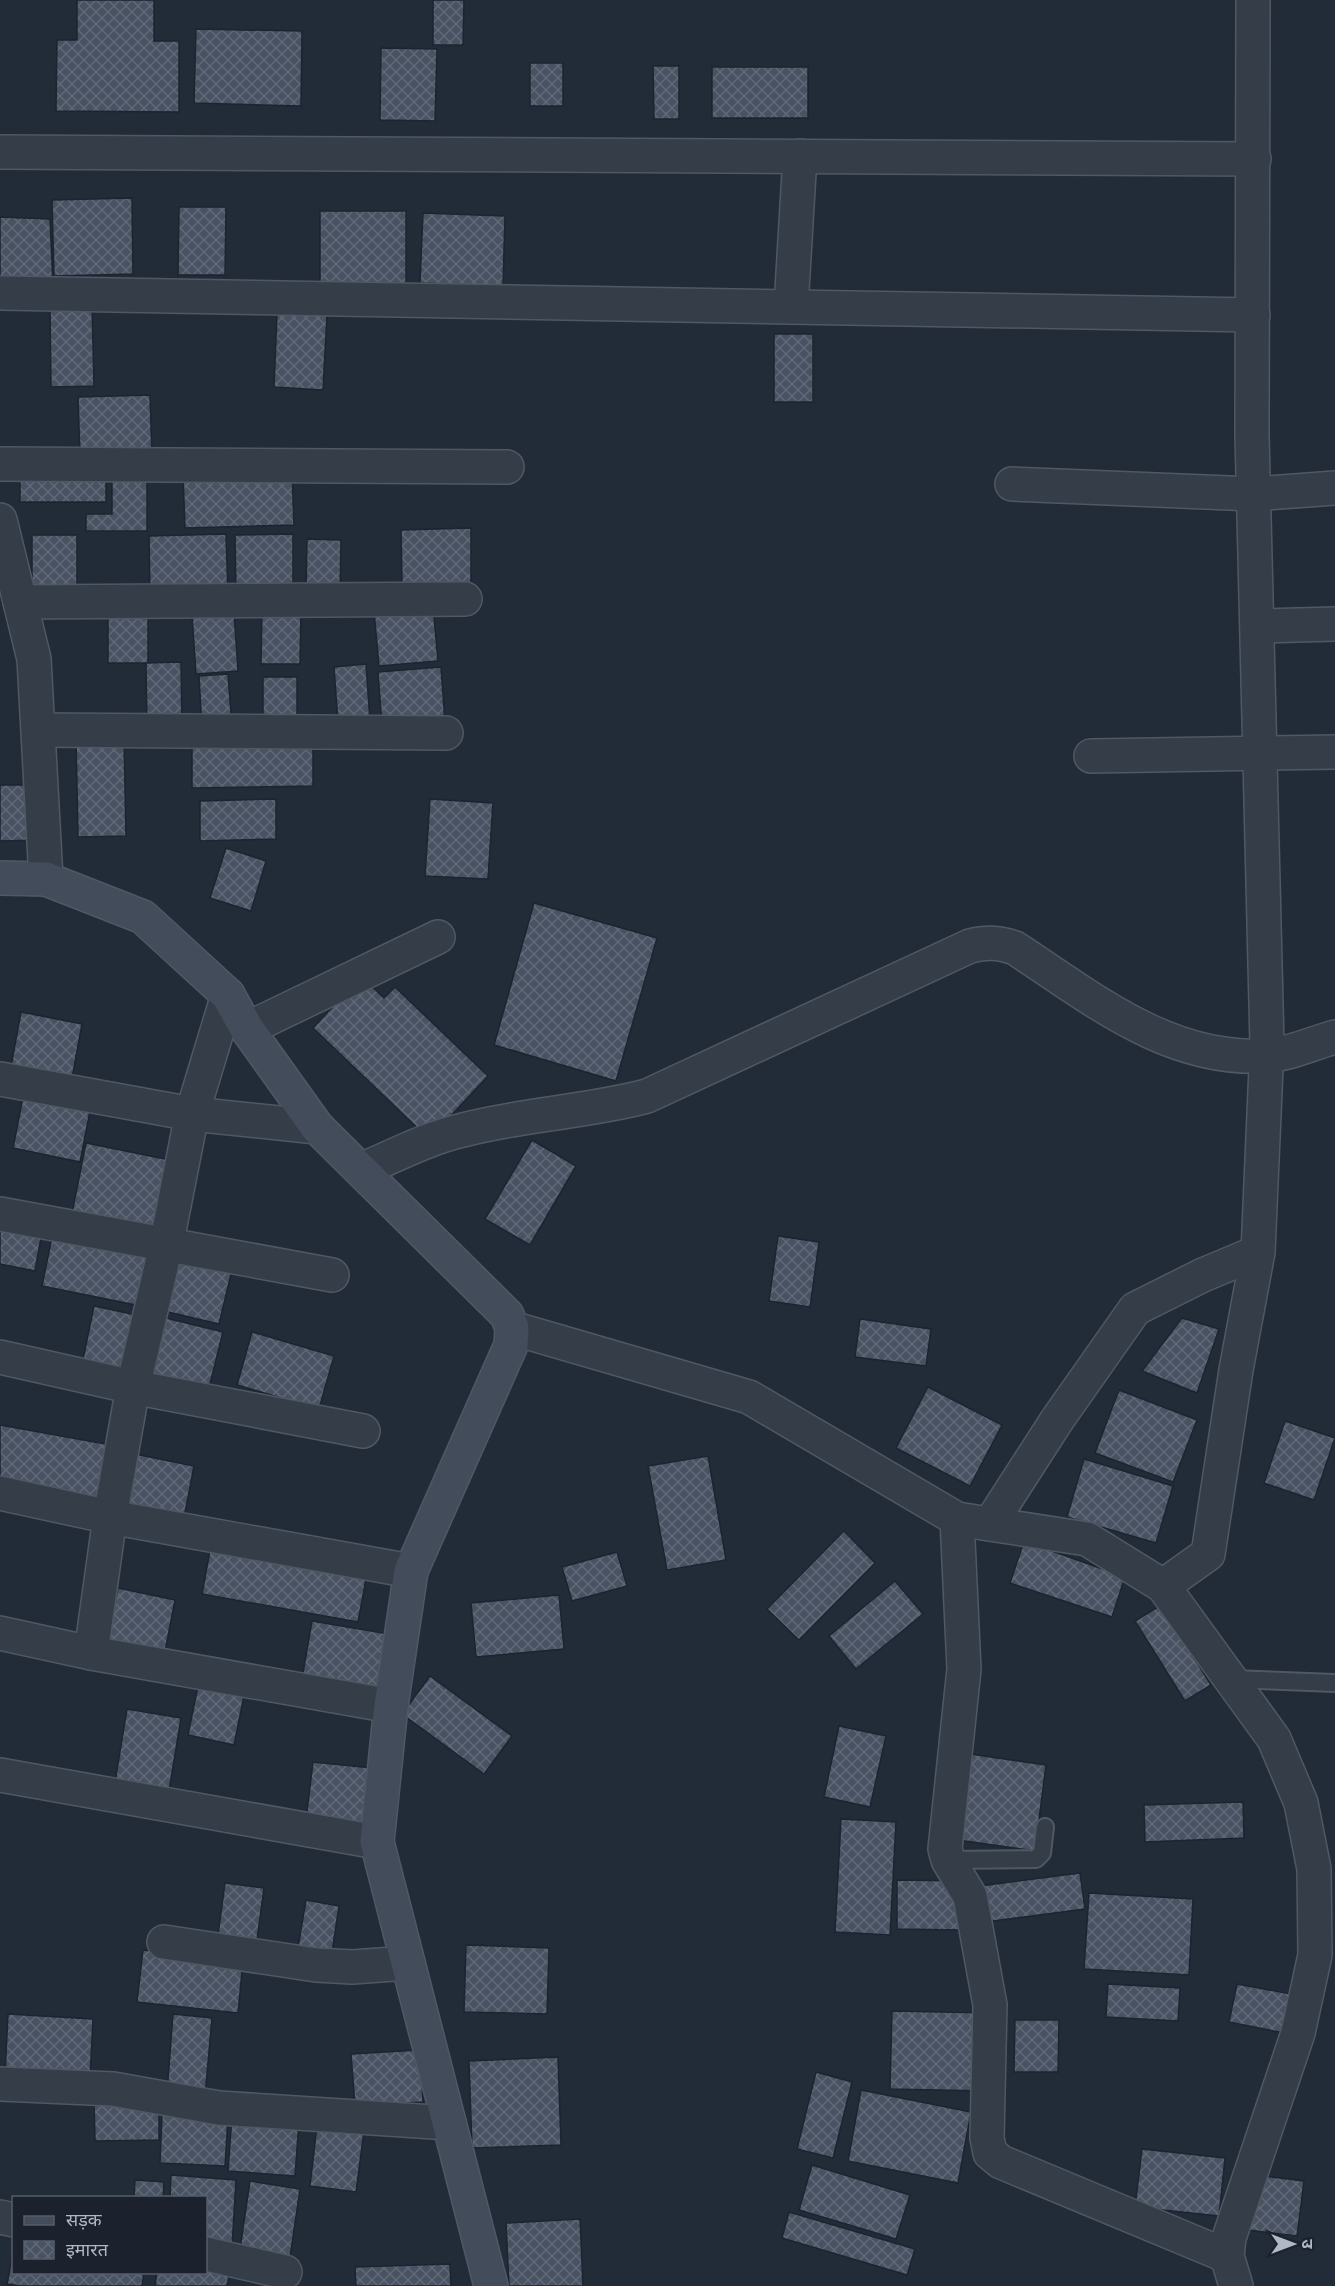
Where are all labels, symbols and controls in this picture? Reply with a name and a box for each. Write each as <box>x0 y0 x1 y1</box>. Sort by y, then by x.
legend <box>12 2196 207 2274</box>
text: सड़क <box>66 2208 103 2231</box>
north arrow <box>1263 2214 1323 2274</box>
text: इमारत <box>66 2238 109 2261</box>
text: उ <box>1298 2239 1318 2249</box>

